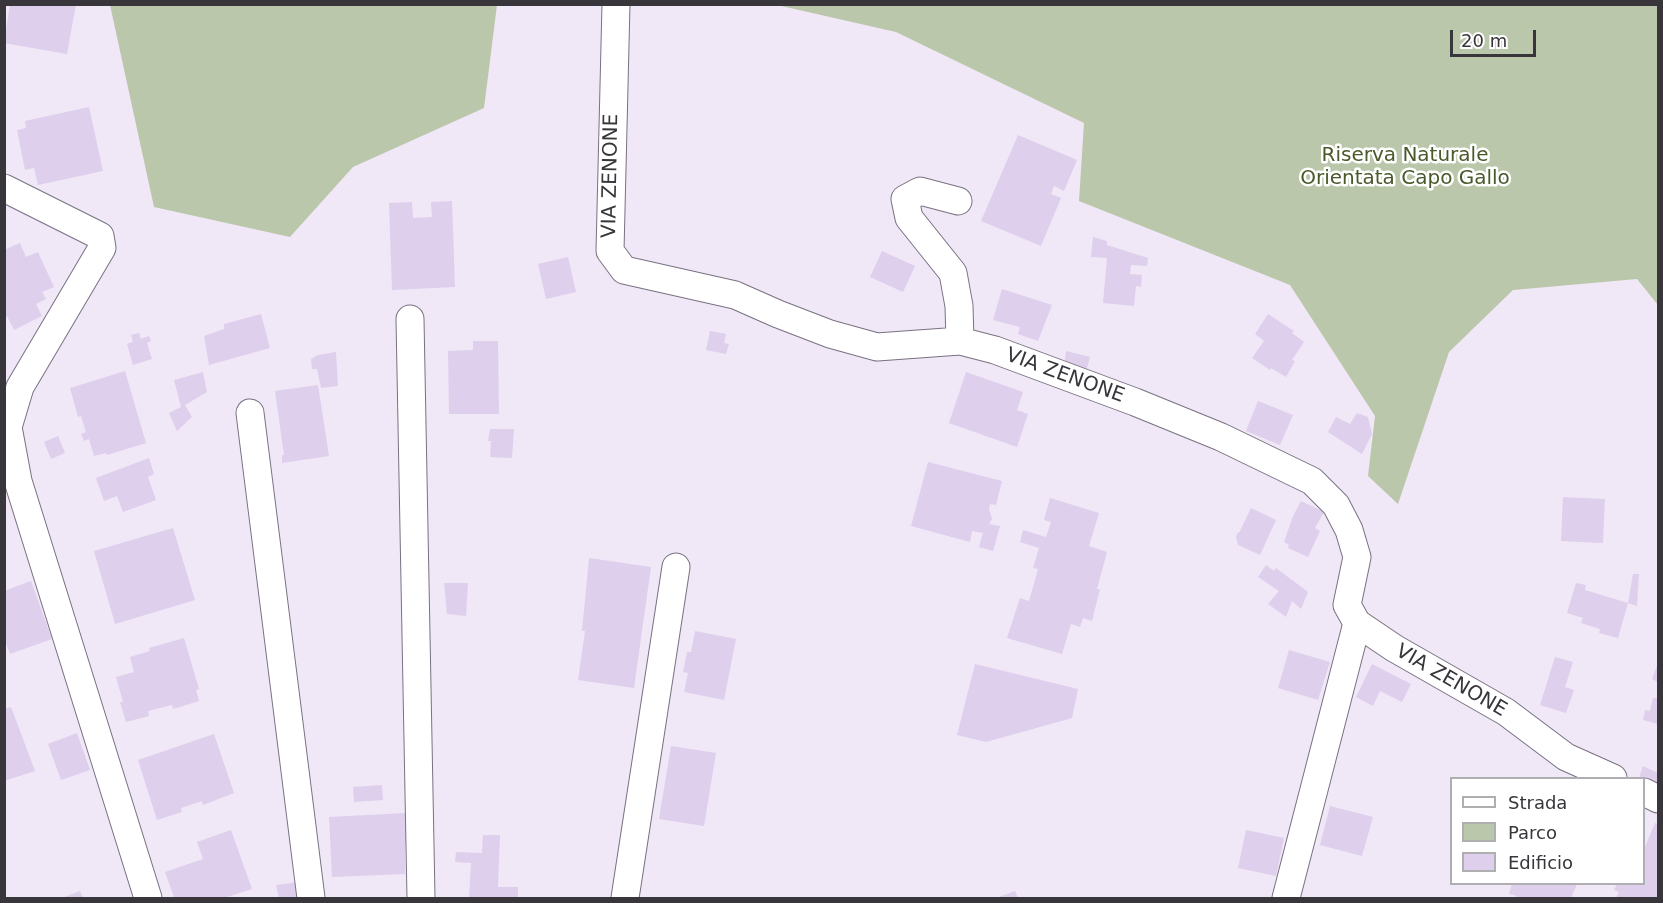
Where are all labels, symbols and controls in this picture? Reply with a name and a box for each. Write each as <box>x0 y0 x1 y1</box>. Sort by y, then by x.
scale bar <box>1453 18 1538 56</box>
text: 20 m <box>1461 30 1507 51</box>
street label: VIA ZENONE <box>598 114 624 238</box>
park label: Riserva Naturale Orientata Capo Gallo <box>1300 144 1510 191</box>
street label: VIA ZENONE <box>1003 343 1127 409</box>
street label: VIA ZENONE <box>1391 640 1511 722</box>
legend <box>1450 777 1645 885</box>
text: Strada <box>1508 792 1567 813</box>
text: Parco <box>1508 822 1557 843</box>
text: Edificio <box>1508 852 1573 873</box>

